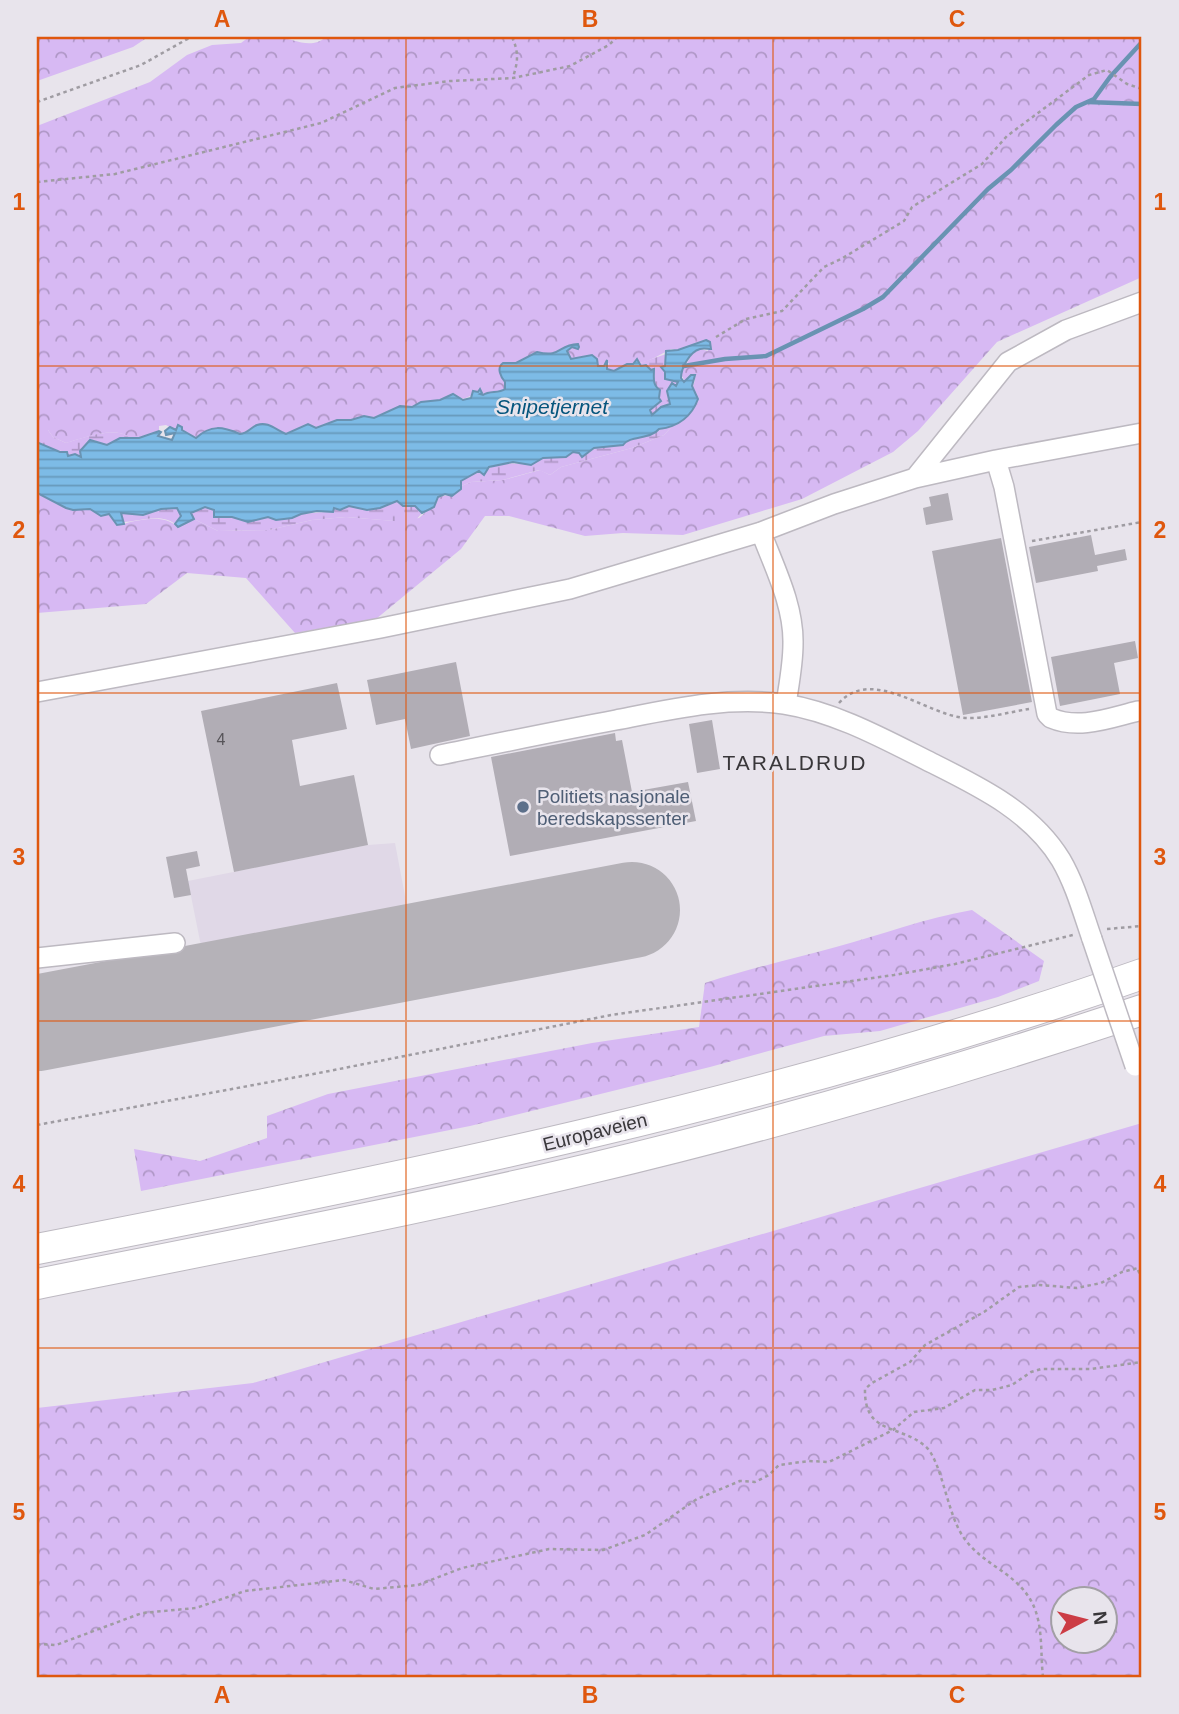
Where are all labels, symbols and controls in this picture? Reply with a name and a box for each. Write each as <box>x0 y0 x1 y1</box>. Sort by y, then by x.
text: A <box>214 6 230 32</box>
text: B <box>582 6 598 32</box>
text: C <box>949 6 965 32</box>
text: 1 <box>13 189 26 215</box>
text: 1 <box>1154 189 1167 215</box>
water label: Snipetjernet <box>496 395 609 418</box>
text: 2 <box>13 517 25 543</box>
text: 2 <box>1154 517 1166 543</box>
house number: 4 <box>217 731 226 748</box>
district label: TARALDRUD <box>723 751 867 774</box>
place label: Politiets nasjonale beredskapssenter <box>537 786 690 829</box>
marker: Politiets nasjonale beredskapssenter <box>515 799 531 815</box>
text: 3 <box>13 844 25 870</box>
text: 3 <box>1154 844 1166 870</box>
street label: Europaveien <box>541 1109 649 1155</box>
text: 4 <box>13 1171 26 1197</box>
text: 4 <box>1154 1171 1167 1197</box>
text: 5 <box>13 1499 26 1525</box>
text: 5 <box>1154 1499 1167 1525</box>
north arrow <box>1050 1584 1120 1654</box>
text: N <box>1089 1610 1112 1626</box>
text: A <box>214 1682 230 1708</box>
text: B <box>582 1682 598 1708</box>
text: C <box>949 1682 965 1708</box>

